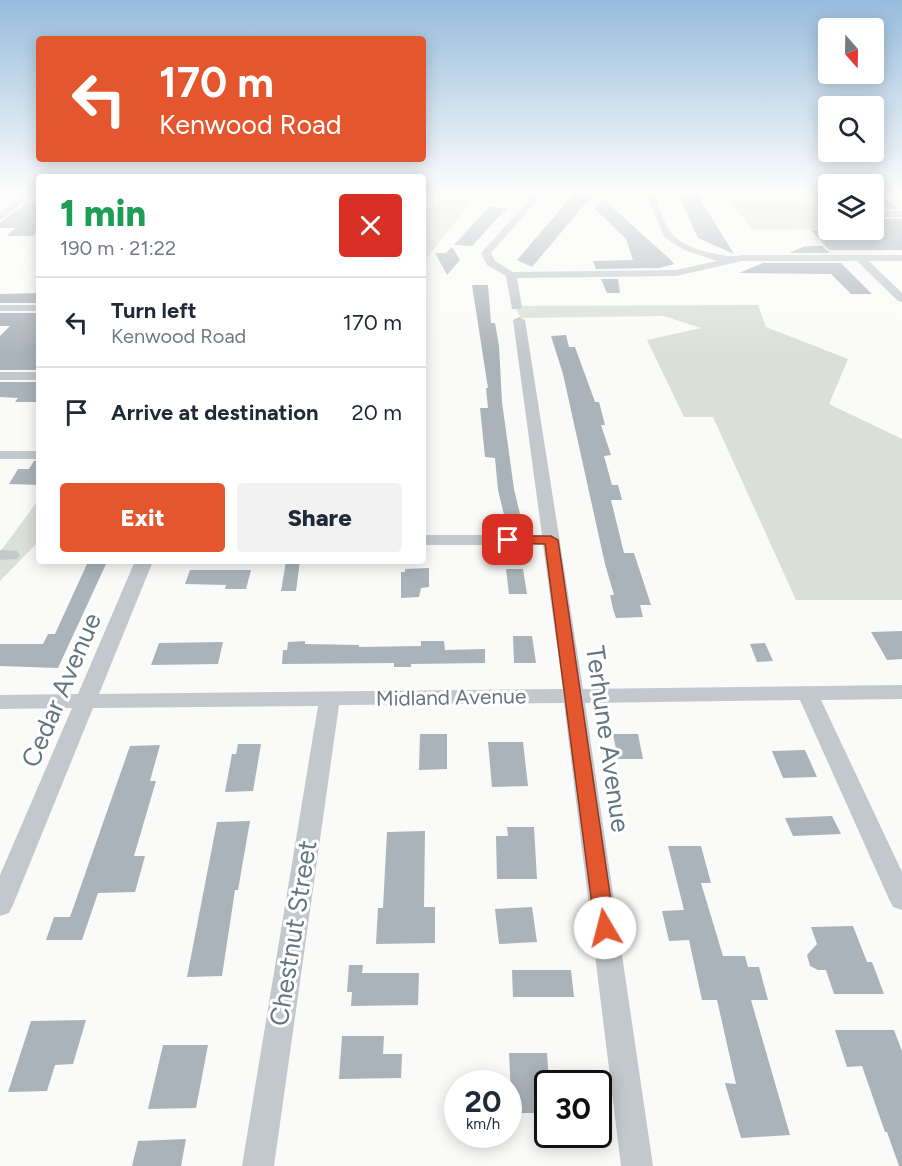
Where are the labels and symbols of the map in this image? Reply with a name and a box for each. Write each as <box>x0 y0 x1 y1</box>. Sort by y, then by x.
north arrow <box>818 18 884 84</box>
pin <box>482 514 533 565</box>
street label: Cedar Avenue <box>14 608 108 772</box>
street label: Terhune Avenue <box>579 644 637 834</box>
street label: Midland Avenue <box>376 683 526 711</box>
street label: Chestnut Street <box>263 838 323 1028</box>
position arrow <box>573 896 637 960</box>
speed limit sign: 30 <box>534 1070 612 1148</box>

